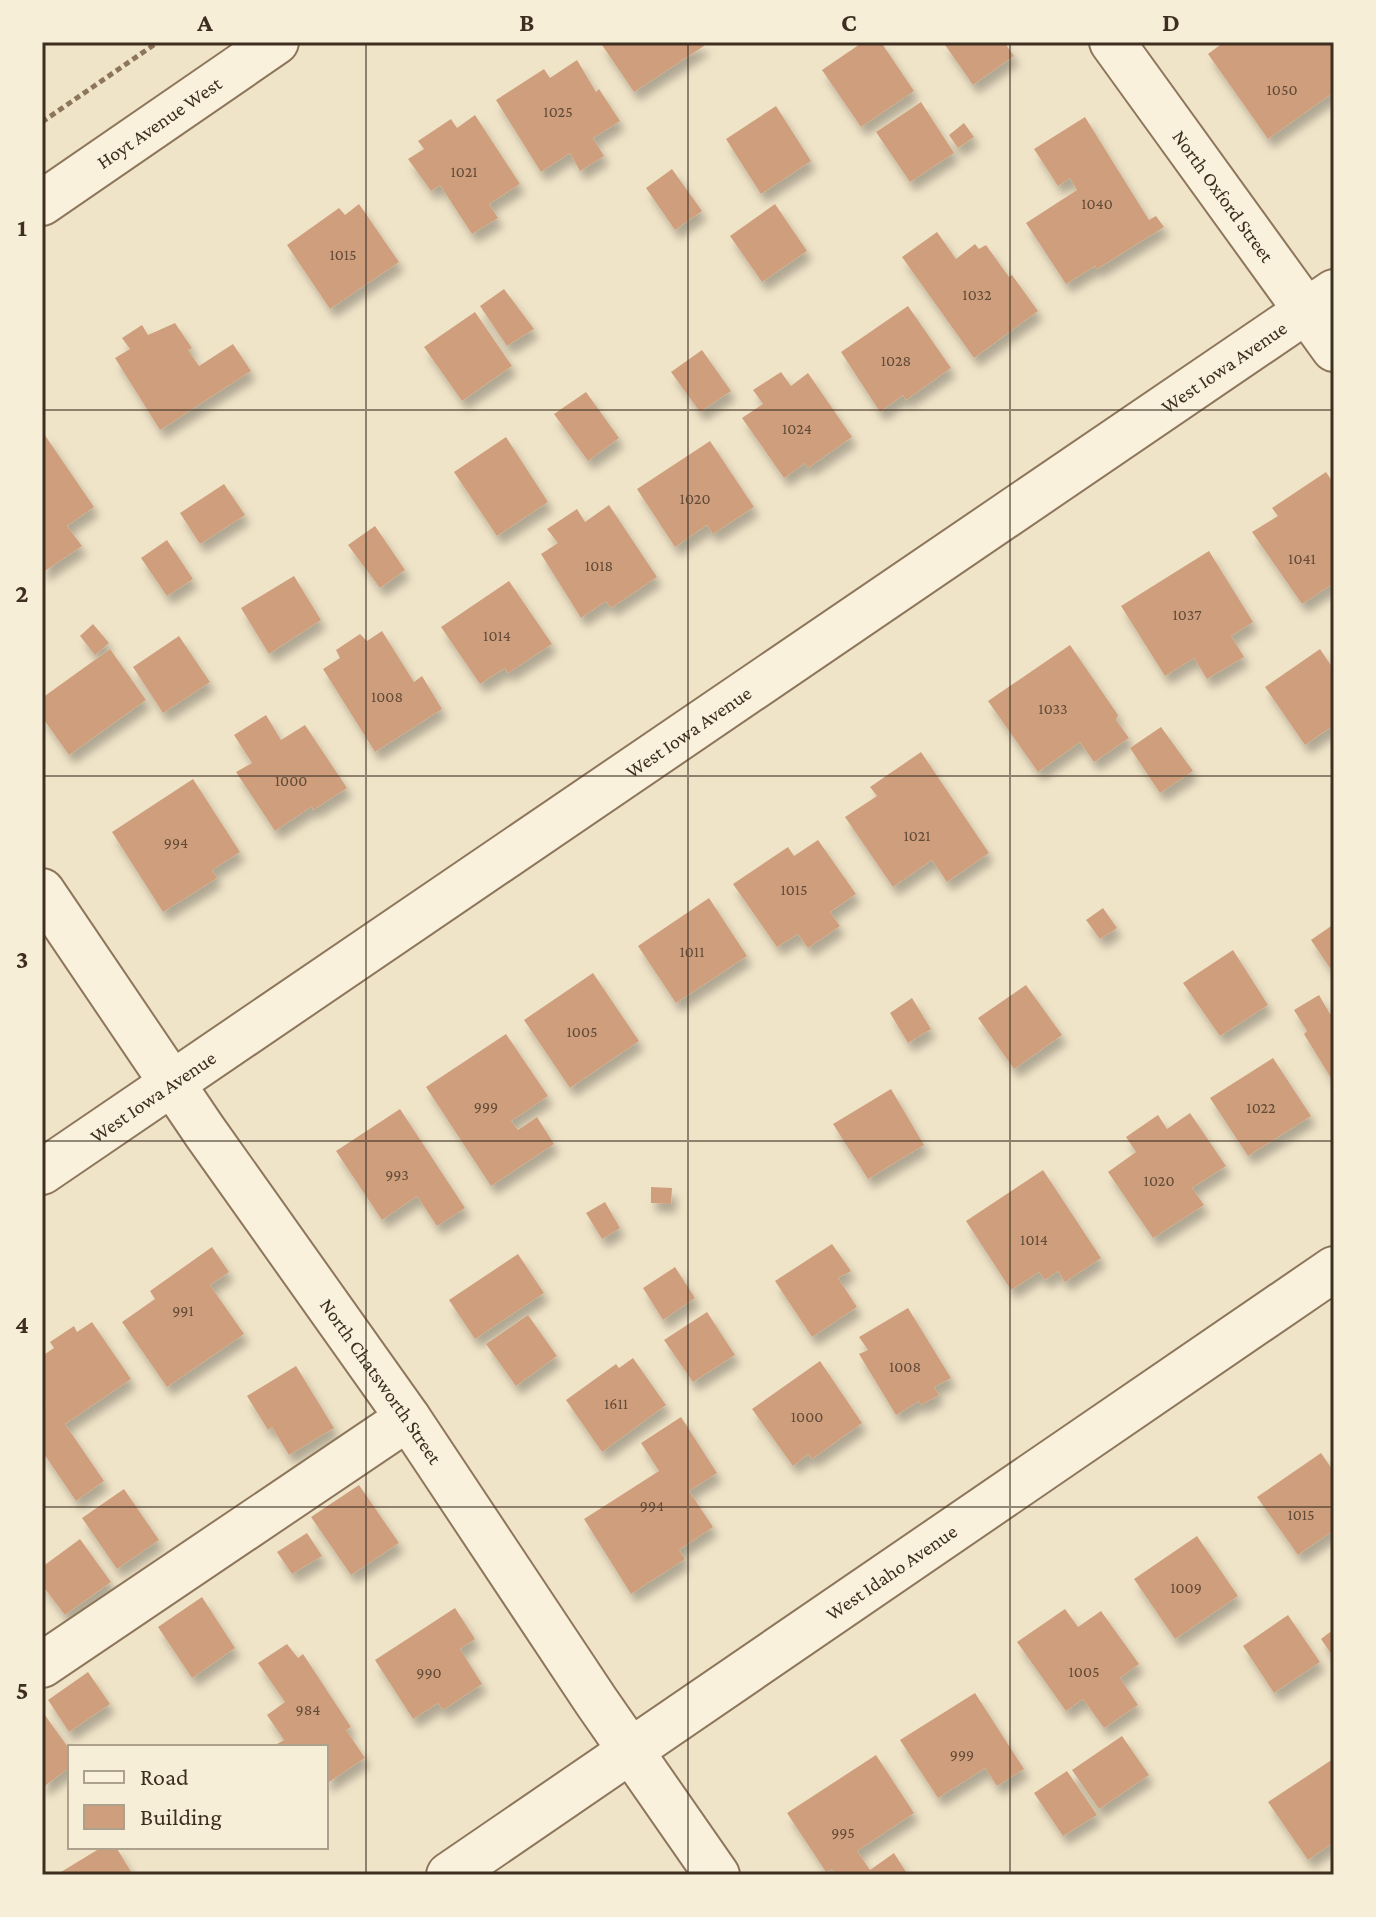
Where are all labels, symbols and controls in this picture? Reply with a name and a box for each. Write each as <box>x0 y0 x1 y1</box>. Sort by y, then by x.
text: A <box>196 8 213 37</box>
text: B <box>519 8 535 37</box>
text: C <box>841 8 857 37</box>
text: D <box>1162 8 1180 37</box>
street label: Hoyt Avenue West <box>93 72 226 173</box>
house number: 1050 <box>1267 81 1297 98</box>
house number: 1025 <box>543 103 573 120</box>
street label: North Oxford Street <box>1168 126 1279 267</box>
house number: 1021 <box>450 163 478 180</box>
house number: 1040 <box>1081 195 1113 212</box>
text: 1 <box>17 213 27 242</box>
house number: 1015 <box>329 246 357 263</box>
house number: 1032 <box>962 286 992 303</box>
street label: West Iowa Avenue <box>1157 316 1291 417</box>
house number: 1028 <box>881 352 911 369</box>
house number: 1024 <box>782 420 812 437</box>
house number: 1020 <box>680 490 710 507</box>
house number: 1041 <box>1288 550 1316 567</box>
house number: 1018 <box>585 557 613 574</box>
text: 2 <box>15 579 29 608</box>
house number: 1037 <box>1172 606 1202 623</box>
house number: 1014 <box>483 627 511 644</box>
street label: West Iowa Avenue <box>621 681 755 782</box>
house number: 1008 <box>371 688 403 705</box>
house number: 1033 <box>1038 700 1068 717</box>
house number: 1000 <box>275 772 307 789</box>
house number: 1021 <box>903 827 931 844</box>
house number: 994 <box>164 834 188 851</box>
house number: 1015 <box>780 881 808 898</box>
house number: 1011 <box>680 943 704 960</box>
text: 3 <box>16 945 28 974</box>
house number: 1005 <box>567 1023 597 1040</box>
street label: West Iowa Avenue <box>86 1046 220 1147</box>
house number: 999 <box>474 1098 498 1115</box>
house number: 1022 <box>1246 1099 1276 1116</box>
house number: 993 <box>385 1166 409 1183</box>
house number: 1020 <box>1144 1172 1174 1189</box>
house number: 1014 <box>1020 1231 1048 1248</box>
street label: North Chatsworth Street <box>316 1294 447 1468</box>
house number: 991 <box>172 1302 194 1319</box>
text: 4 <box>15 1310 29 1339</box>
house number: 1008 <box>889 1358 921 1375</box>
house number: 1611 <box>604 1395 628 1412</box>
house number: 1000 <box>791 1408 823 1425</box>
house number: 994 <box>640 1497 664 1514</box>
house number: 1015 <box>1287 1506 1315 1523</box>
street label: West Idaho Avenue <box>822 1520 961 1625</box>
house number: 1009 <box>1170 1579 1202 1596</box>
house number: 1005 <box>1069 1663 1099 1680</box>
house number: 990 <box>416 1664 442 1681</box>
text: 5 <box>16 1676 28 1705</box>
house number: 984 <box>296 1701 320 1718</box>
legend <box>68 1745 328 1849</box>
house number: 999 <box>950 1746 974 1763</box>
text: Road <box>140 1763 189 1790</box>
text: Building <box>140 1803 222 1830</box>
house number: 995 <box>831 1824 855 1841</box>

